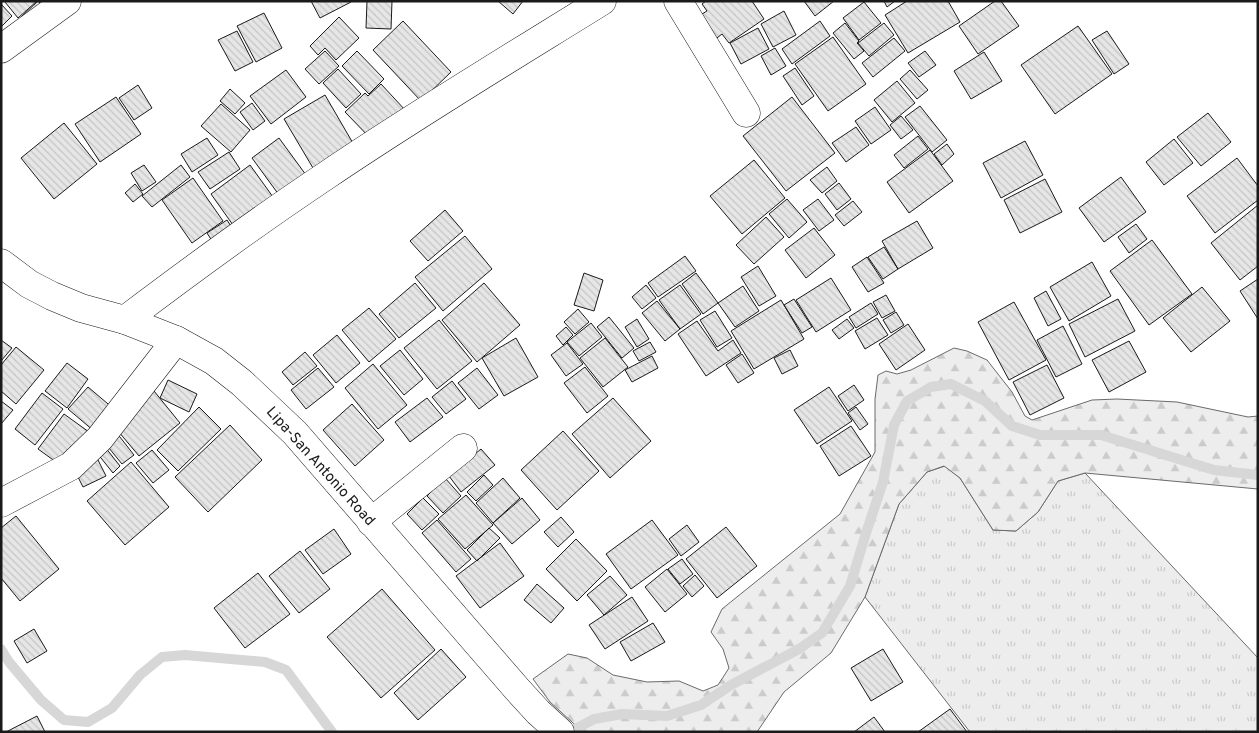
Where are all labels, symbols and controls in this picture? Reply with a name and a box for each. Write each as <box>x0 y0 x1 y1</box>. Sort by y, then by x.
street label: Lipa-San Antonio Road <box>261 403 378 531</box>

